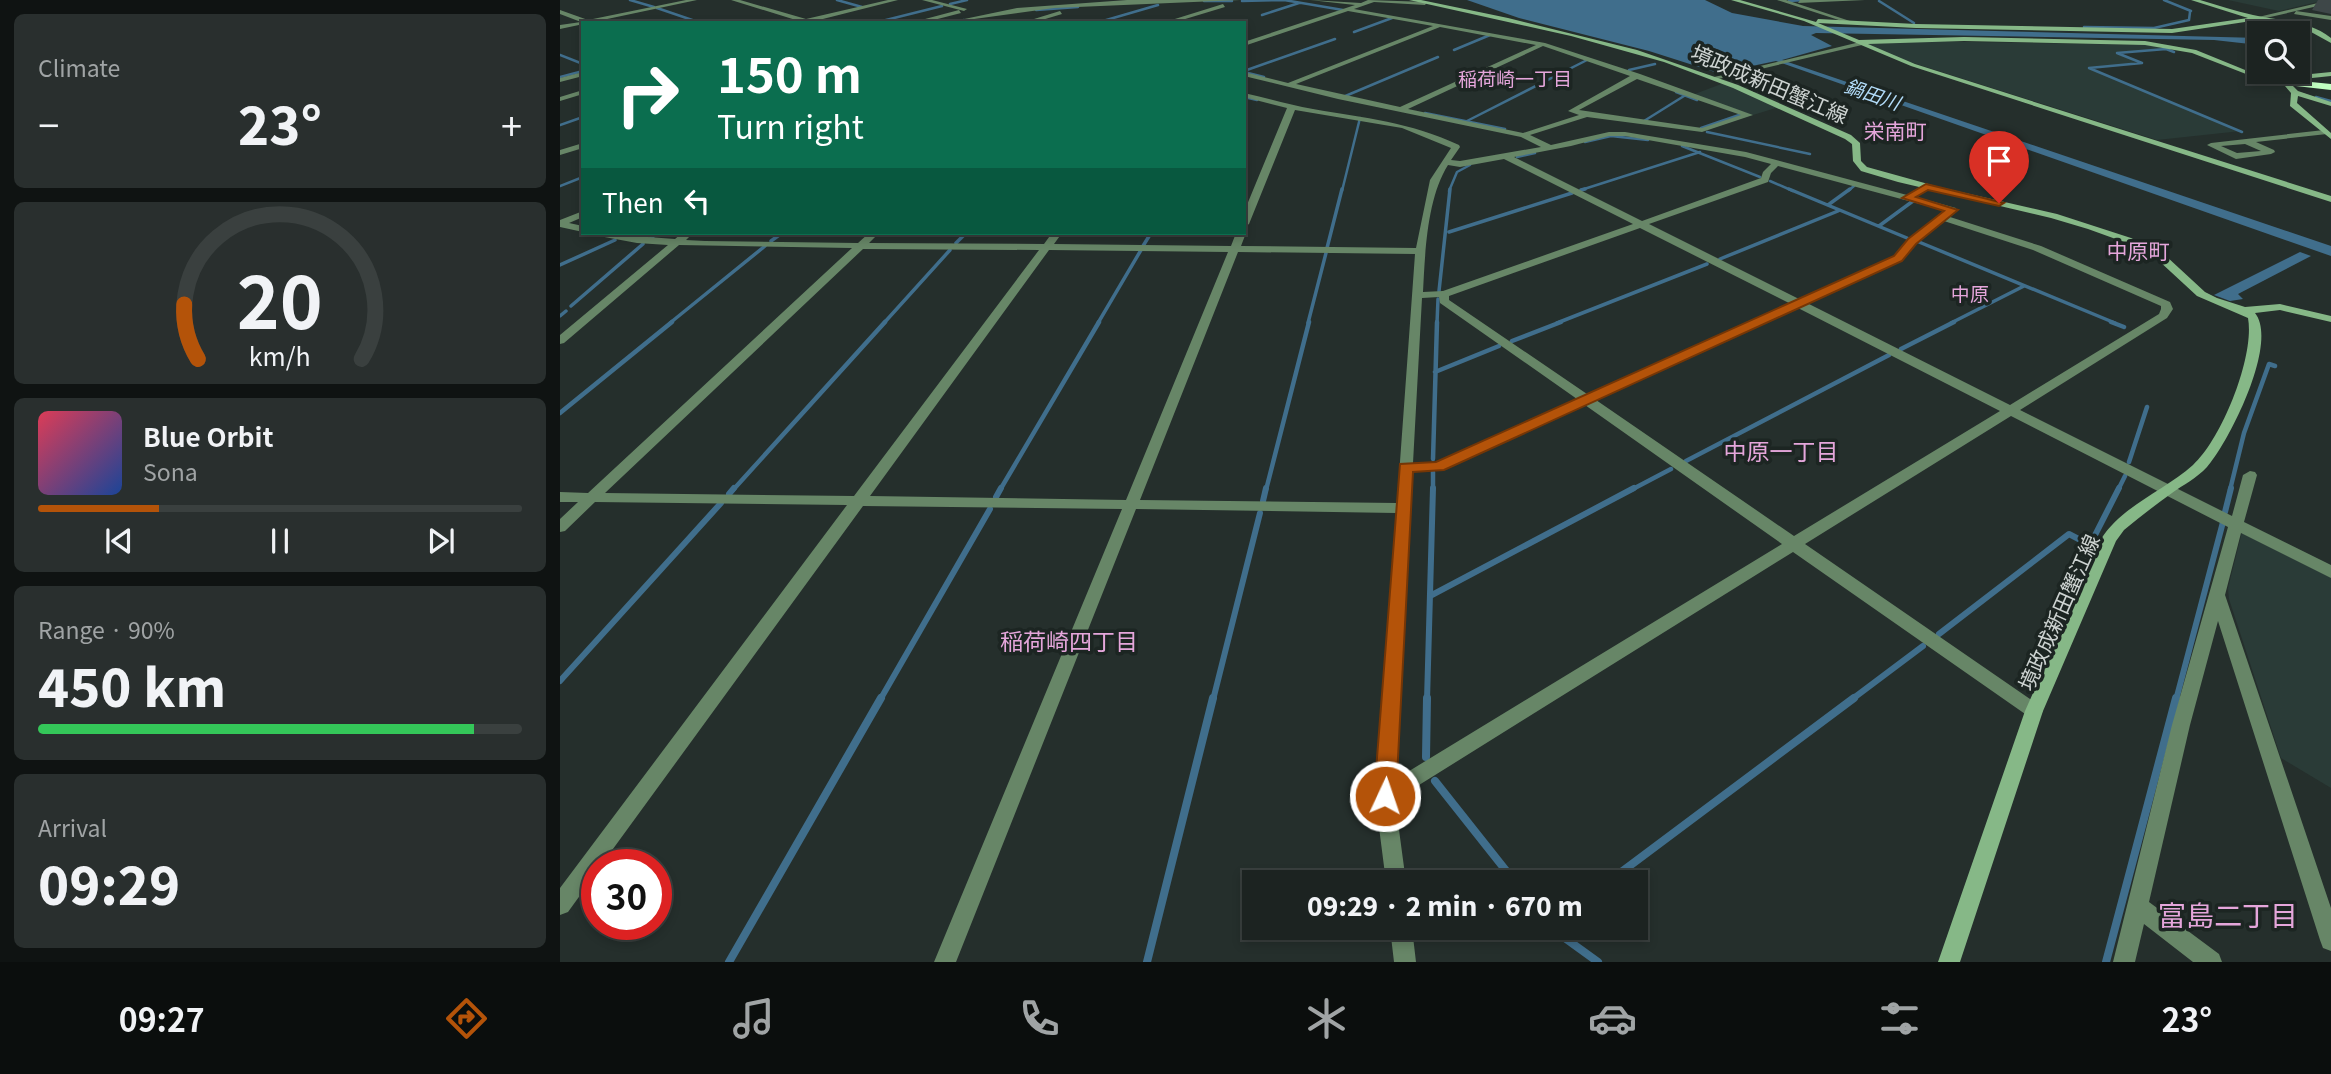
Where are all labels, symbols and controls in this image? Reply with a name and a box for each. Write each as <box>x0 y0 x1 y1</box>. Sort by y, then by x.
map controls <box>2247 21 2310 84</box>
button: search <box>2247 21 2310 84</box>
text: 150 m <box>717 36 862 107</box>
street label: 境政成新田蟹江線 <box>1687 36 1853 130</box>
icon: right <box>602 49 693 140</box>
text: Climate <box>38 50 120 84</box>
district label: 稲荷崎一丁目 <box>1458 64 1572 91</box>
water label: 鍋田川 <box>1842 71 1906 116</box>
text: 23° <box>238 85 322 160</box>
text: − <box>38 96 59 151</box>
text: + <box>501 96 522 151</box>
text: Turn right <box>717 102 864 148</box>
district label: 栄南町 <box>1864 115 1927 145</box>
pin <box>1969 131 2029 203</box>
icon: arrive <box>1980 142 2018 180</box>
icon: left <box>678 182 716 220</box>
text: Then <box>602 183 664 220</box>
district label: 中原町 <box>2107 235 2170 265</box>
text: 20 <box>237 245 323 350</box>
district label: 中原 <box>1951 279 1989 306</box>
text: km/h <box>249 337 311 373</box>
text: Blue Orbit <box>143 417 273 454</box>
district label: 中原一丁目 <box>1724 433 1839 467</box>
text: Sona <box>143 454 198 488</box>
icon: previous <box>100 522 138 560</box>
icon: pause <box>261 522 299 560</box>
icon: next <box>422 522 460 560</box>
street label: 境政成新田蟹江線 <box>2010 529 2106 695</box>
text: Range · 90% <box>38 612 175 646</box>
district label: 稲荷崎四丁目 <box>1000 623 1138 657</box>
text: 450 km <box>38 647 226 722</box>
position arrow <box>1348 759 1422 833</box>
text: Arrival <box>38 810 107 844</box>
text: 09:29 <box>38 845 180 920</box>
speed limit sign: 30 <box>581 849 672 940</box>
text: 09:29 · 2 min · 670 m <box>1307 886 1583 923</box>
district label: 富島二丁目 <box>2158 894 2298 934</box>
icon: directions <box>442 994 491 1043</box>
icon: music <box>729 994 778 1043</box>
icon: phone <box>1015 994 1064 1043</box>
icon: climate <box>1302 994 1351 1043</box>
icon: car <box>1588 994 1637 1043</box>
icon: filters <box>1875 994 1924 1043</box>
text: 09:27 <box>119 995 205 1041</box>
text: 23° <box>2162 995 2212 1041</box>

